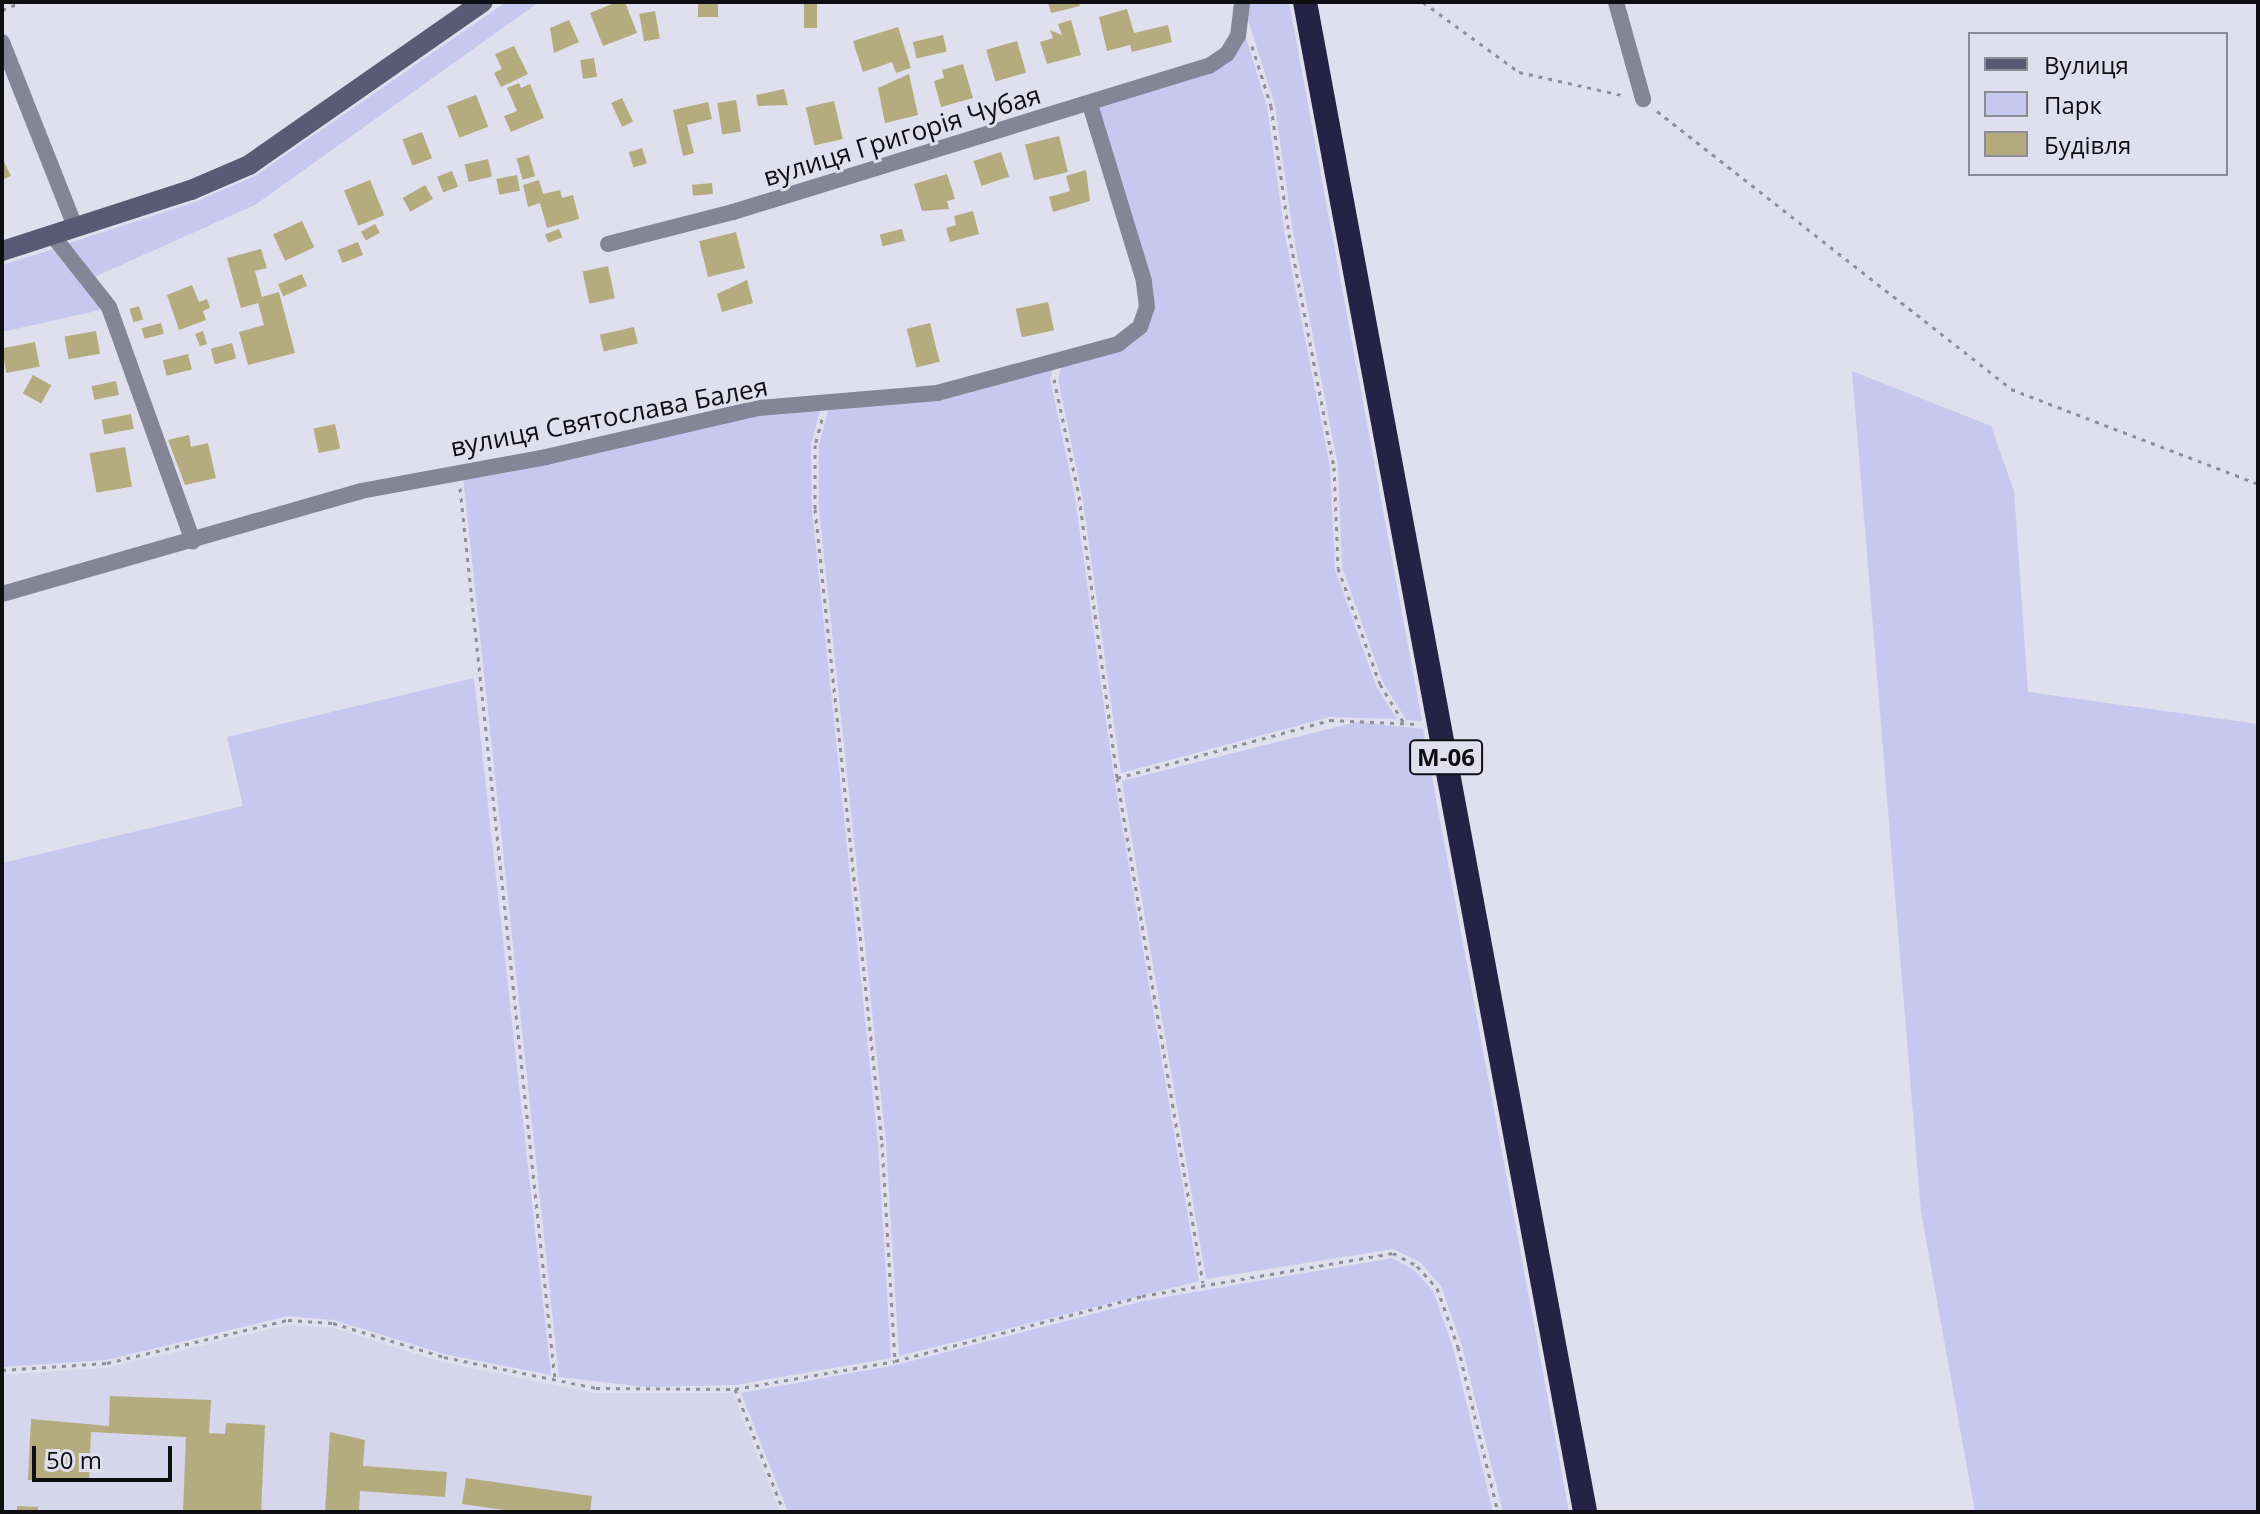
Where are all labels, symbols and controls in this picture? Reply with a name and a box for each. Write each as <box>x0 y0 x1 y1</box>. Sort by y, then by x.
legend <box>1968 32 2228 176</box>
text: Вулиця <box>2044 48 2129 81</box>
street label: вулиця Григорія Чубая <box>759 79 1045 193</box>
text: Парк <box>2044 88 2102 121</box>
text: Будівля <box>2044 128 2131 161</box>
street label: вулиця Святослава Балея <box>448 371 770 463</box>
road number: М-06 <box>1408 737 1484 777</box>
scale bar <box>36 1430 176 1480</box>
text: 50 m <box>46 1443 102 1476</box>

